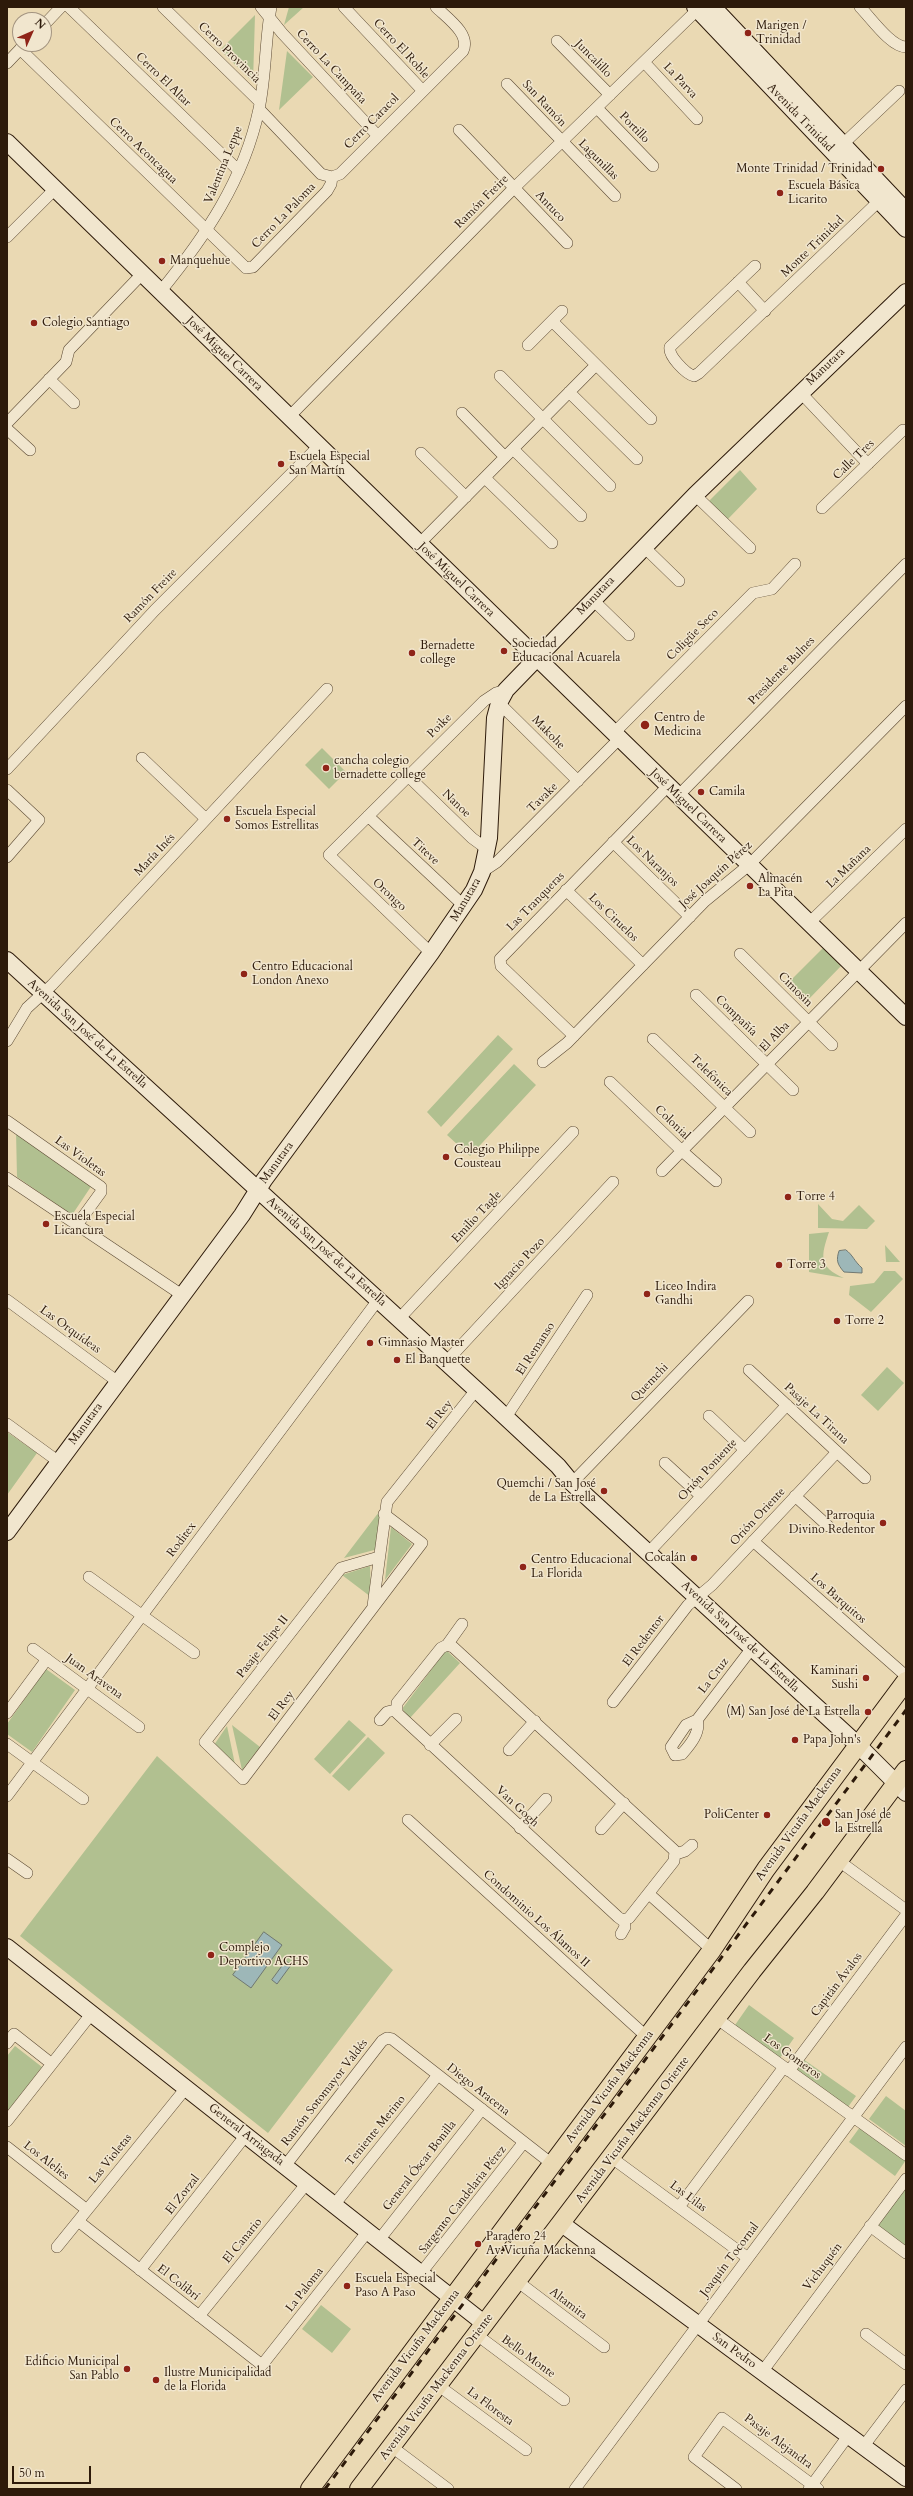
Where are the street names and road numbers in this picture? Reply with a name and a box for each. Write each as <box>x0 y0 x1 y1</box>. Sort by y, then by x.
street label: Cerro El Roble <box>370 16 432 82</box>
street label: Cerro Provincia <box>195 20 263 86</box>
street label: Cerro La Campaña <box>293 27 369 107</box>
street label: Juncalillo <box>571 37 615 81</box>
street label: Cerro El Altar <box>132 50 194 110</box>
street label: La Parva <box>660 60 700 102</box>
street label: San Ramón <box>519 78 569 130</box>
street label: Avenida Trinidad <box>764 81 836 155</box>
street label: Cerro Caracol <box>341 91 403 153</box>
street label: Portillo <box>616 109 652 147</box>
street label: Cerro Aconcagua <box>106 115 180 187</box>
street label: Valentina Leppe <box>202 124 246 206</box>
street label: Lagunillas <box>575 137 621 183</box>
street label: Ramón Freire <box>452 172 512 232</box>
street label: Cerro La Paloma <box>249 180 319 252</box>
street label: Antuco <box>532 188 568 226</box>
street label: Monte Trinidad <box>779 213 847 281</box>
street label: José Miguel Carrera <box>183 314 265 394</box>
street label: Manutara <box>804 345 848 389</box>
street label: Calle Tres <box>830 437 878 483</box>
street label: José Miguel Carrera <box>415 540 497 620</box>
street label: Ramón Freire <box>121 566 181 626</box>
street label: Manutara <box>574 574 618 618</box>
street label: Coligüe Seco <box>664 606 722 664</box>
street label: Presidente Bulnes <box>746 634 818 708</box>
street label: Poike <box>425 711 455 741</box>
street label: Makohe <box>528 713 568 753</box>
street label: José Miguel Carrera <box>647 766 729 846</box>
street label: Tavake <box>525 780 561 816</box>
street label: Nanoe <box>439 787 473 821</box>
street label: María Inés <box>132 831 178 879</box>
street label: Los Naranjos <box>623 834 681 890</box>
street label: Titeve <box>408 836 442 868</box>
street label: José Joaquín Pérez <box>677 838 755 912</box>
street label: La Mañana <box>824 842 874 892</box>
street label: Las Tranqueras <box>504 869 568 935</box>
street label: Manutara <box>448 875 484 925</box>
street label: Orongo <box>369 876 409 914</box>
street label: Los Ciruelos <box>585 891 641 945</box>
street label: Cimosin <box>775 970 815 1010</box>
street label: Avenida San José de La Estrella <box>24 976 150 1092</box>
street label: Compañía <box>712 992 760 1040</box>
street label: El Alba <box>757 1019 793 1055</box>
street label: Telefónica <box>687 1052 735 1100</box>
street label: Colonial <box>651 1103 693 1143</box>
street label: Las Violetas <box>52 1134 108 1180</box>
street label: Manutara <box>257 1139 297 1187</box>
street label: Emilio Tagle <box>449 1188 505 1246</box>
street label: Avenida San José de La Estrella <box>263 1194 389 1310</box>
street label: Ignacio Pozo <box>492 1235 548 1293</box>
street label: Las Orquídeas <box>37 1303 103 1357</box>
street label: El Remanso <box>514 1320 558 1378</box>
street label: Quemchi <box>628 1361 672 1405</box>
street label: Pasaje La Tirana <box>781 1380 851 1448</box>
street label: El Rey <box>424 1397 456 1433</box>
street label: Manutara <box>66 1400 106 1448</box>
street label: Orión Poniente <box>675 1436 741 1504</box>
street label: Orión Oriente <box>727 1485 789 1549</box>
street label: Roditex <box>164 1520 200 1560</box>
street label: Los Barquitos <box>807 1571 869 1627</box>
street label: Avenida San José de La Estrella <box>678 1578 802 1696</box>
street label: El Redentor <box>620 1612 668 1670</box>
street label: Pasaje Felipe II <box>234 1613 292 1681</box>
street label: Juan Aravena <box>62 1651 126 1703</box>
street label: La Cruz <box>696 1655 732 1697</box>
street label: El Rey <box>266 1688 298 1724</box>
street label: Avenida Vicuña Mackenna <box>753 1764 845 1884</box>
street label: Van Gogh <box>493 1784 541 1830</box>
street label: Condominio Los Álamos II <box>480 1867 592 1971</box>
street label: Capitán Ávalos <box>808 1950 866 2020</box>
street label: Avenida Vicuña Mackenna <box>563 2028 657 2146</box>
street label: Los Gomeros <box>760 2031 824 2083</box>
street label: Ramón Sotomayor Valdés <box>279 2037 371 2149</box>
street label: Avenida Vicuña Mackenna Oriente <box>573 2054 693 2206</box>
street label: Diego Aracena <box>444 2061 512 2119</box>
street label: Teniente Merino <box>343 2093 409 2169</box>
street label: General Arriagada <box>205 2101 287 2169</box>
street label: General Óscar Bonilla <box>380 2118 460 2214</box>
street label: Las Violetas <box>87 2131 135 2187</box>
street label: Los Alelies <box>20 2139 72 2183</box>
street label: Sargento Candelaria Pérez <box>416 2143 510 2257</box>
street label: El Zorzal <box>163 2172 203 2218</box>
street label: Las Lilas <box>667 2178 709 2216</box>
street label: El Canario <box>220 2215 266 2267</box>
street label: Joaquín Tocornal <box>698 2220 762 2300</box>
street label: Vichuquén <box>800 2240 846 2294</box>
street label: El Colibrí <box>154 2262 202 2304</box>
street label: La Paloma <box>283 2265 327 2315</box>
street label: Altamira <box>546 2285 590 2323</box>
street label: Avenida Vicuña Mackenna <box>369 2287 463 2405</box>
street label: Avenida Vicuña Mackenna Oriente <box>377 2311 497 2463</box>
street label: San Pedro <box>709 2330 759 2372</box>
street label: Bello Monte <box>498 2333 558 2381</box>
street label: La Floresta <box>464 2385 516 2429</box>
street label: Pasaje Alejandra <box>741 2412 815 2472</box>

